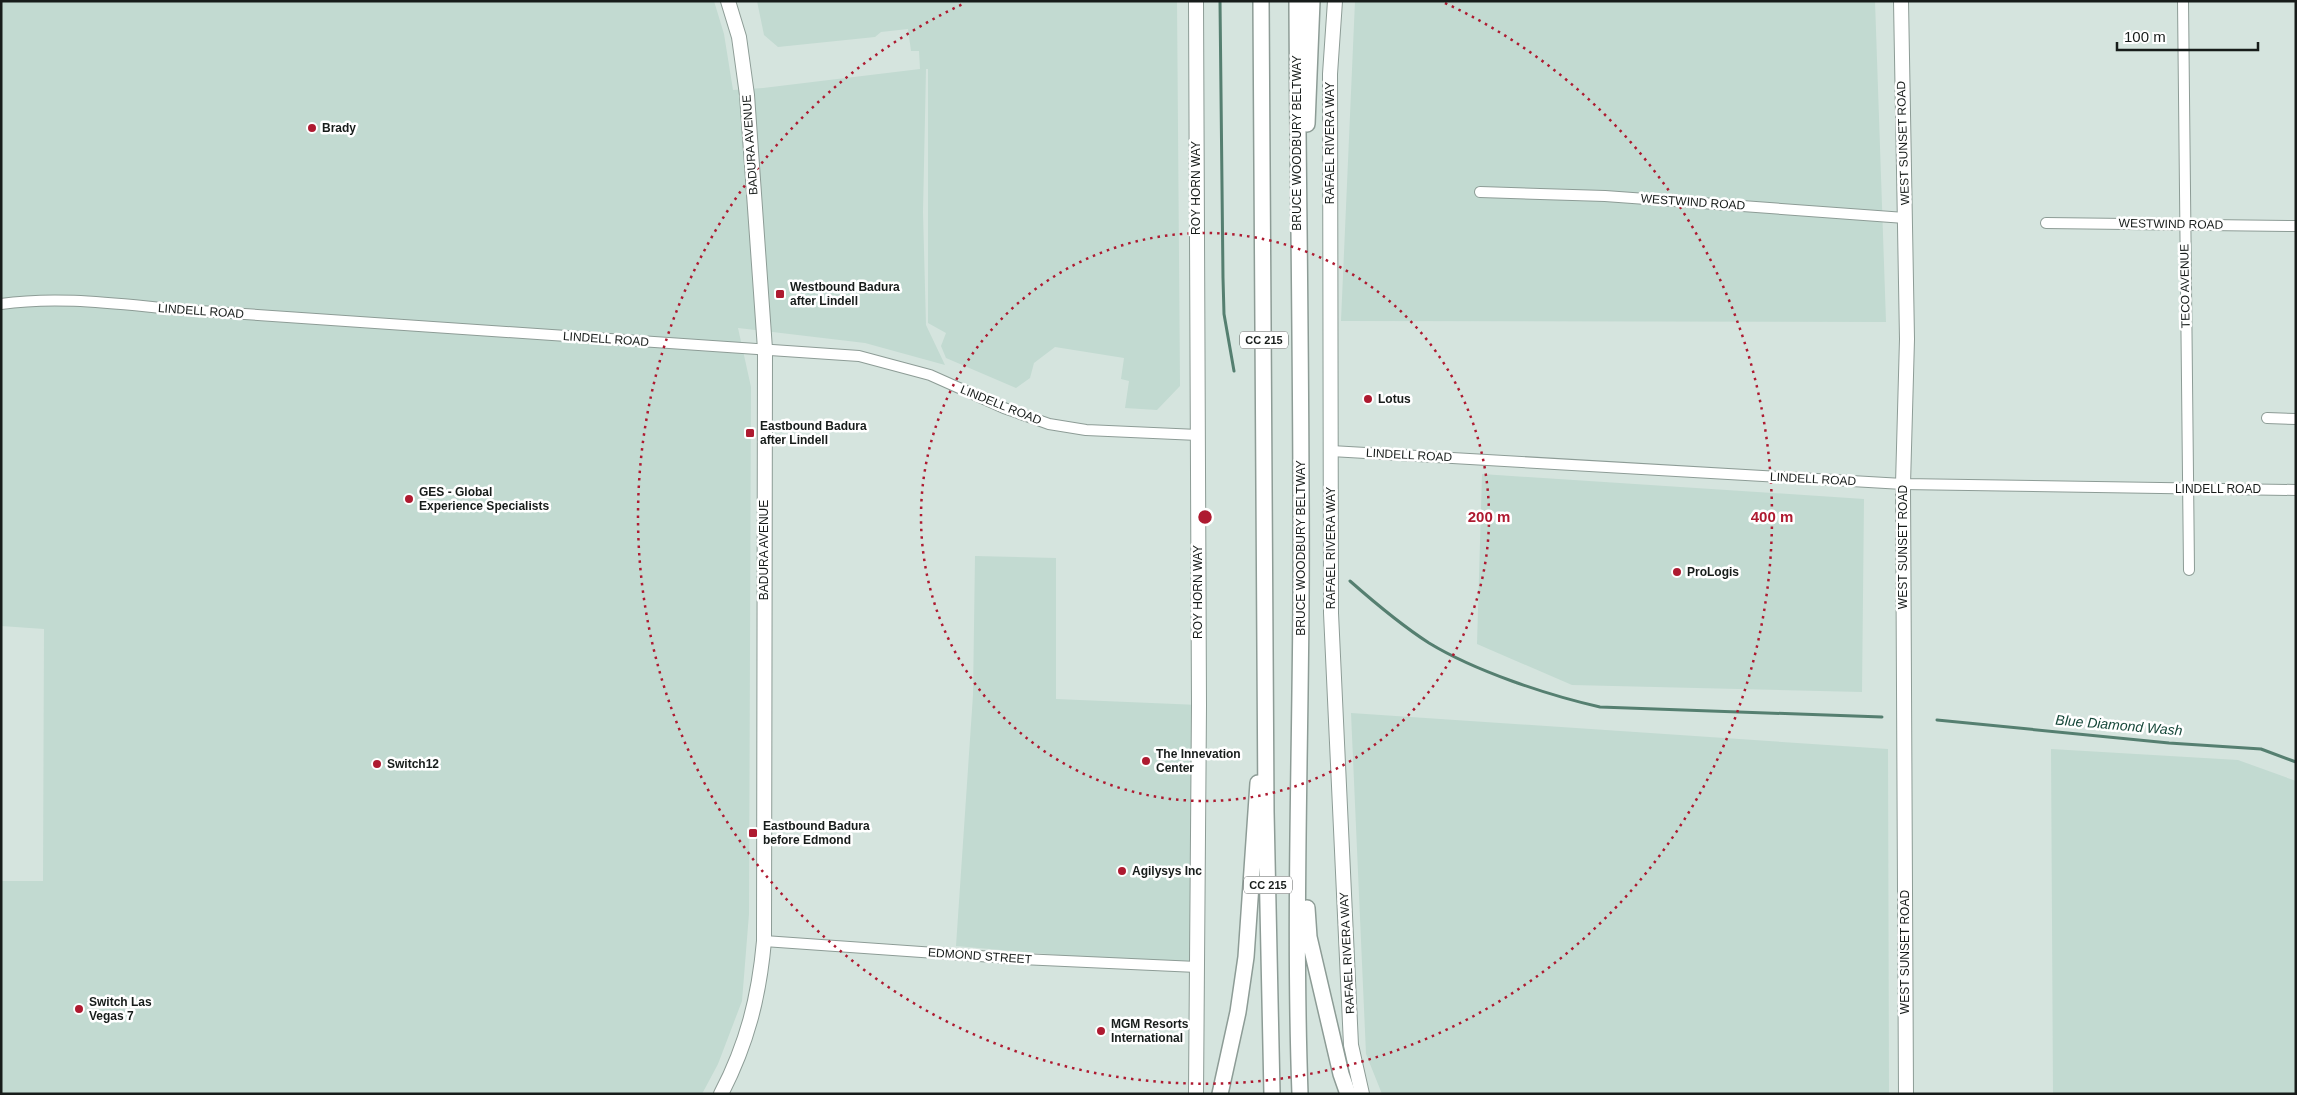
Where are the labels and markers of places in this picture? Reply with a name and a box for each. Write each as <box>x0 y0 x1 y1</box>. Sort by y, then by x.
place label: Brady <box>322 121 356 135</box>
marker: Brady <box>306 122 318 134</box>
place label: Westbound Badura after Lindell <box>790 280 900 308</box>
marker: Westbound Badura after Lindell <box>774 288 786 300</box>
place label: Lotus <box>1378 392 1411 406</box>
marker: Lotus <box>1362 393 1374 405</box>
place label: Eastbound Badura after Lindell <box>760 419 867 447</box>
marker: Eastbound Badura after Lindell <box>744 427 756 439</box>
place label: GES - Global Experience Specialists <box>419 485 549 513</box>
marker: GES - Global Experience Specialists <box>403 493 415 505</box>
centre of rings <box>1196 508 1214 526</box>
place label: ProLogis <box>1687 565 1739 579</box>
marker: ProLogis <box>1671 566 1683 578</box>
place label: The Innevation Center <box>1156 747 1241 775</box>
marker: The Innevation Center <box>1140 755 1152 767</box>
place label: Switch12 <box>387 757 439 771</box>
marker: Switch12 <box>371 758 383 770</box>
place label: Eastbound Badura before Edmond <box>763 819 870 847</box>
marker: Eastbound Badura before Edmond <box>747 827 759 839</box>
place label: Agilysys Inc <box>1132 864 1202 878</box>
marker: Agilysys Inc <box>1116 865 1128 877</box>
place label: Switch Las Vegas 7 <box>89 995 152 1023</box>
marker: Switch Las Vegas 7 <box>73 1003 85 1015</box>
place label: MGM Resorts International <box>1111 1017 1189 1045</box>
marker: MGM Resorts International <box>1095 1025 1107 1037</box>

